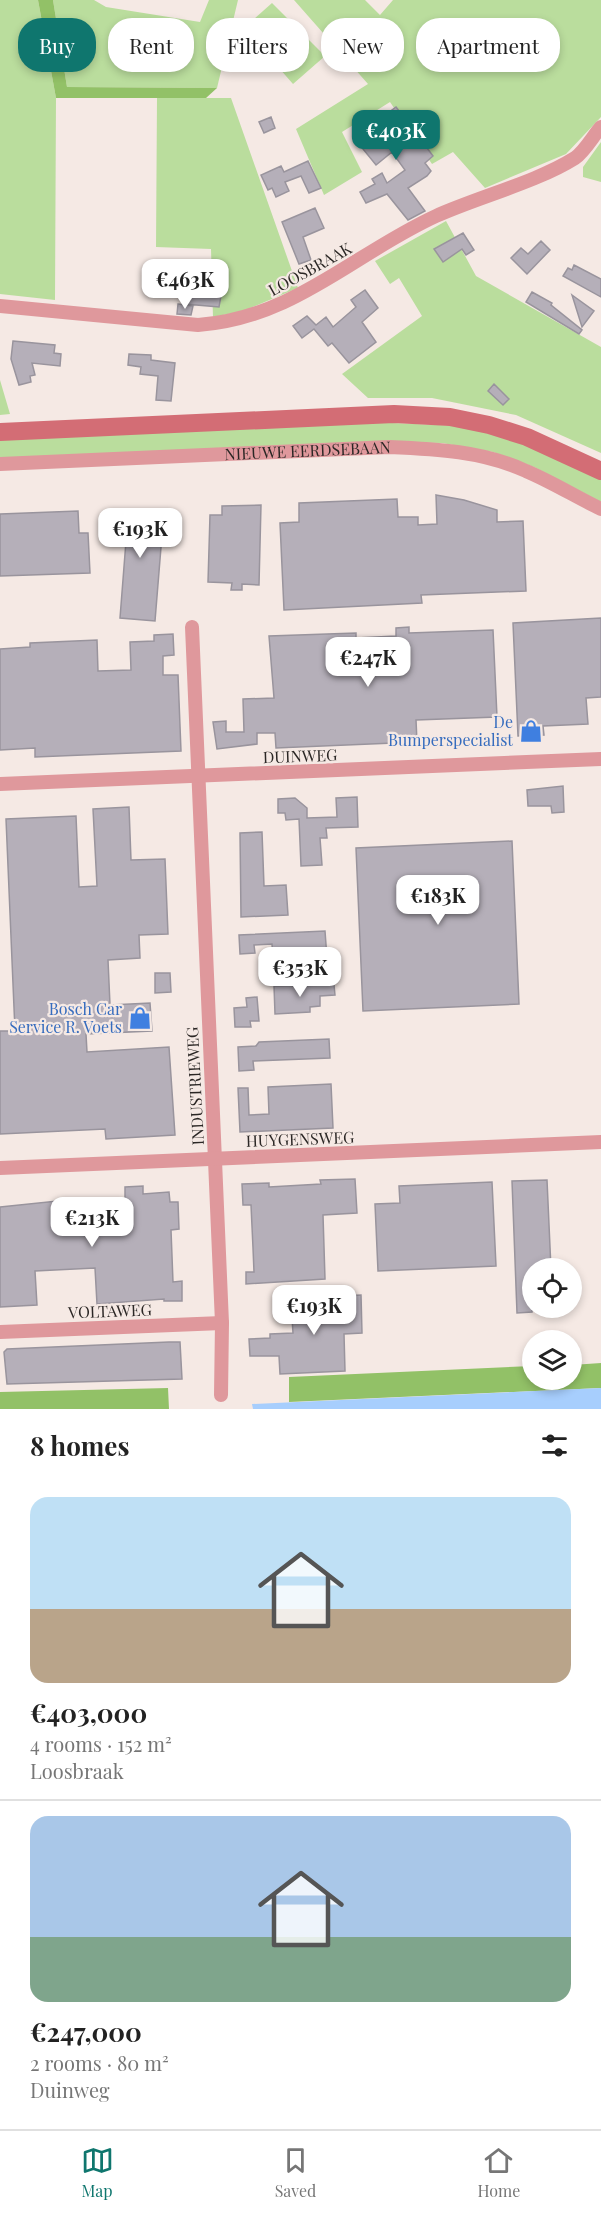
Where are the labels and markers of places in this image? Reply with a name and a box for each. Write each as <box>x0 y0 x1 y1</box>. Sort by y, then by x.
pin: €403K <box>354 110 438 161</box>
pin: €463K <box>143 259 227 310</box>
pin: €193K <box>98 508 182 559</box>
pin: €247K <box>326 637 410 688</box>
place label: De Bumperspecialist <box>388 711 513 750</box>
shop icon: De Bumperspecialist <box>518 718 544 744</box>
pin: €183K <box>396 875 480 926</box>
pin: €353K <box>258 947 342 998</box>
place label: Bosch Car Service R. Voets <box>9 998 122 1037</box>
shop icon: Bosch Car Service R. Voets <box>127 1005 153 1031</box>
pin: €213K <box>50 1197 134 1248</box>
pin: €193K <box>272 1285 356 1336</box>

